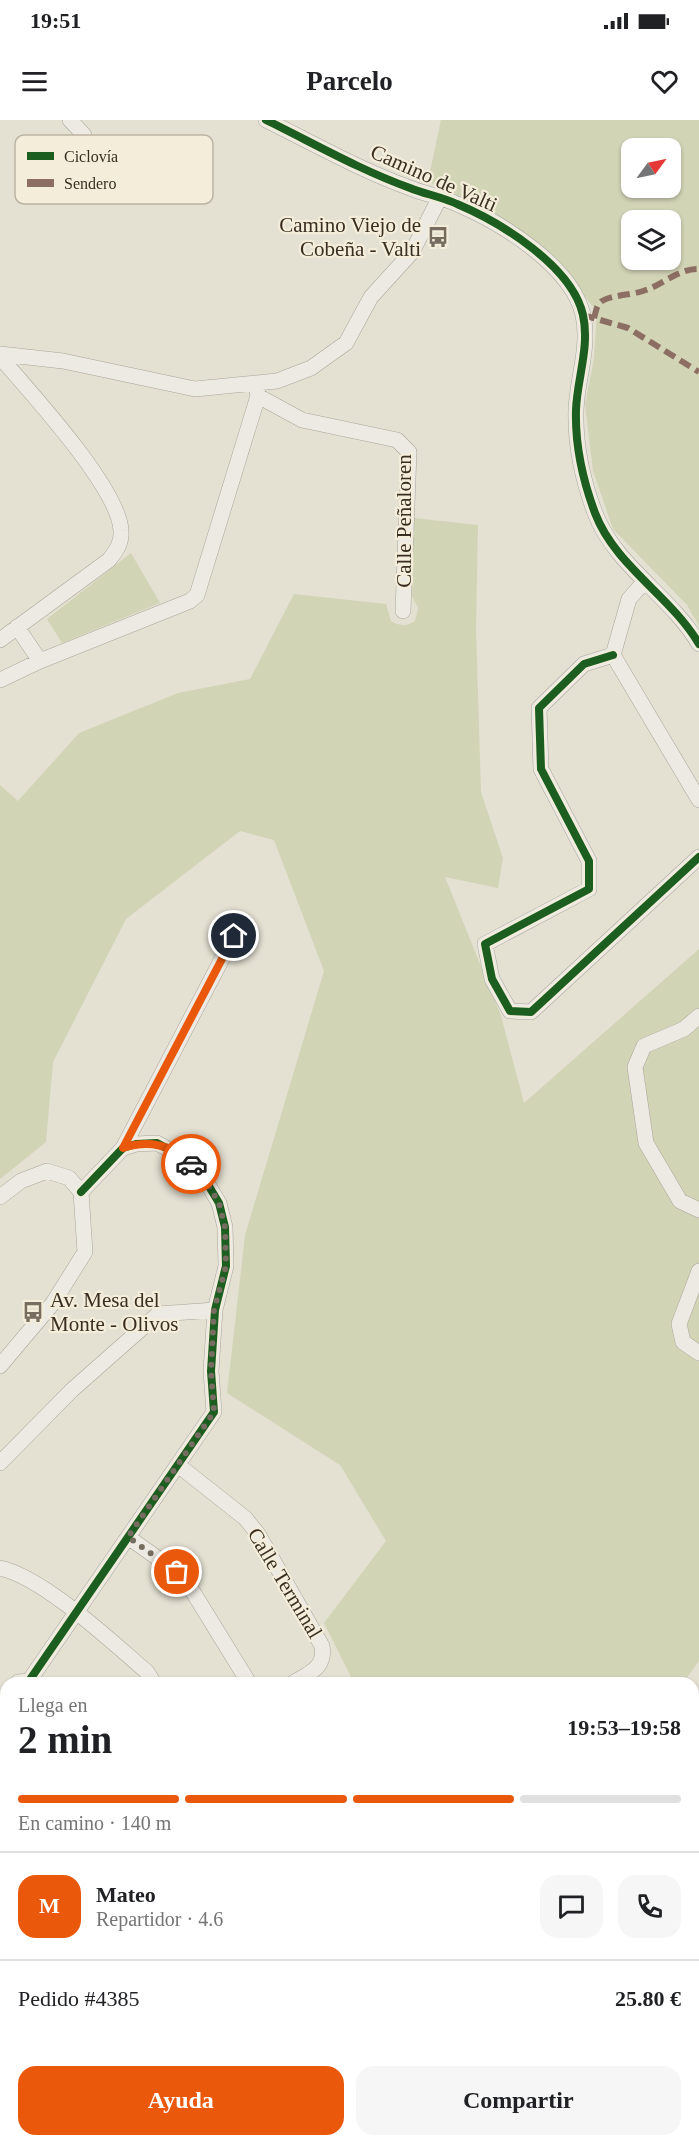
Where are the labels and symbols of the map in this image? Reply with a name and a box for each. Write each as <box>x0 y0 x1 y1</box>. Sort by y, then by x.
legend <box>15 135 213 204</box>
north arrow <box>621 138 681 198</box>
street label: Camino de Valti <box>367 139 501 217</box>
text: Ciclovía <box>64 148 118 165</box>
text: Sendero <box>64 175 116 192</box>
place label: Camino Viejo de Cobeña - Valti <box>279 213 421 261</box>
bus stop icon: Camino Viejo de Cobeña - Valti <box>426 225 450 249</box>
street label: Calle Peñaloren <box>392 454 416 588</box>
pin <box>208 910 259 961</box>
courier <box>161 1134 221 1194</box>
place label: Av. Mesa del Monte - Olivos <box>50 1288 178 1336</box>
bus stop icon: Av. Mesa del Monte - Olivos <box>21 1300 45 1324</box>
street label: Calle Terminal <box>243 1523 327 1643</box>
pin <box>151 1546 202 1597</box>

